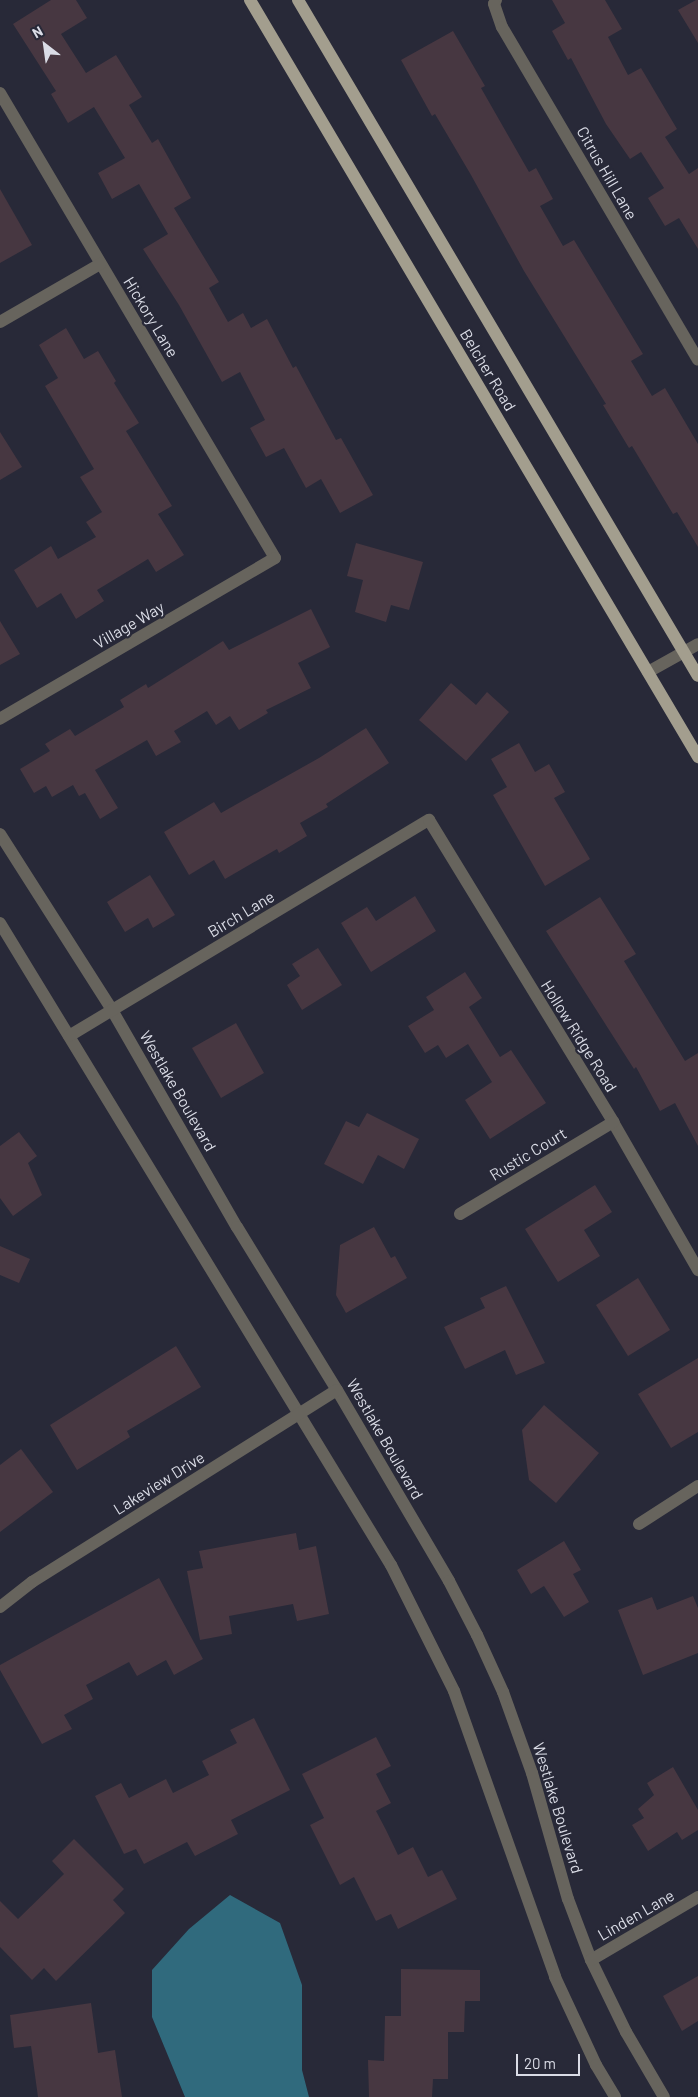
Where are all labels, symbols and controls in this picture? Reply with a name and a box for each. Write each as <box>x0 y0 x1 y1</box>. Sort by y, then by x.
north arrow <box>20 20 70 70</box>
text: N <box>29 22 46 41</box>
street label: Citrus Hill Lane <box>573 123 641 223</box>
street label: Hickory Lane <box>119 273 183 361</box>
street label: Belcher Road <box>456 326 520 414</box>
street label: Village Way <box>90 597 168 653</box>
street label: Birch Lane <box>204 887 278 941</box>
street label: Hollow Ridge Road <box>537 977 621 1095</box>
street label: Westlake Boulevard <box>136 1027 220 1155</box>
street label: Rustic Court <box>486 1124 570 1184</box>
street label: Westlake Boulevard <box>343 1375 427 1503</box>
street label: Lakeview Drive <box>110 1447 208 1519</box>
street label: Westlake Boulevard <box>529 1740 587 1876</box>
street label: Linden Lane <box>594 1885 678 1945</box>
scale bar <box>518 2044 582 2076</box>
text: 20 m <box>524 2054 556 2072</box>

